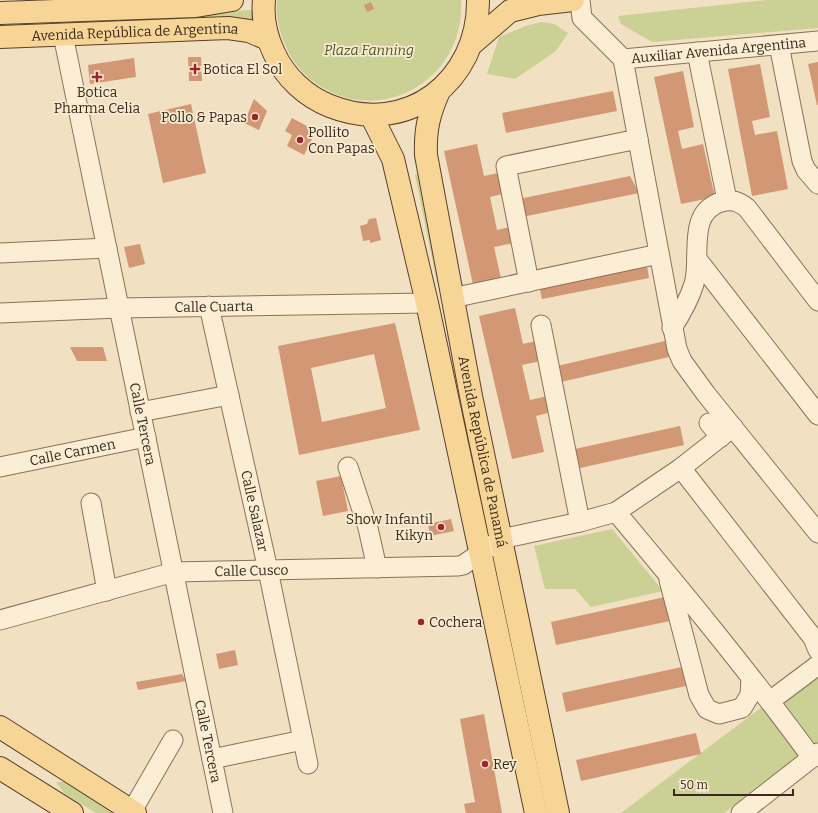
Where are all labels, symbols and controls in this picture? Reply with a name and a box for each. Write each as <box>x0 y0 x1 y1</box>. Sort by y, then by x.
street label: Avenida República de Argentina <box>31 19 240 44</box>
street label: Auxiliar Avenida Argentina <box>630 34 807 67</box>
park label: Plaza Fanning <box>324 42 414 59</box>
place label: Botica El Sol <box>203 61 282 78</box>
marker: Botica El Sol <box>190 64 200 74</box>
marker: Botica Pharma Celia <box>92 72 102 82</box>
place label: Botica Pharma Celia <box>54 84 140 117</box>
place label: Pollo & Papas <box>161 109 247 126</box>
marker: Pollo & Papas <box>250 112 260 122</box>
place label: Pollito Con Papas <box>308 124 375 157</box>
marker: Pollito Con Papas <box>295 135 305 145</box>
street label: Calle Cuarta <box>174 297 254 316</box>
street label: Avenida República de Panamá <box>455 354 511 549</box>
street label: Calle Tercera <box>126 381 160 467</box>
street label: Calle Carmen <box>28 435 117 469</box>
street label: Calle Salazar <box>237 469 272 553</box>
place label: Show Infantil Kikyn <box>346 511 433 544</box>
marker: Show Infantil Kikyn <box>436 522 446 532</box>
street label: Calle Cusco <box>214 561 289 580</box>
place label: Cochera <box>429 614 483 631</box>
marker: Cochera <box>416 617 426 627</box>
street label: Calle Tercera <box>191 698 225 784</box>
place label: Rey <box>493 756 517 773</box>
marker: Rey <box>480 759 490 769</box>
scale bar <box>674 771 793 797</box>
text: 50 m <box>680 778 709 792</box>

